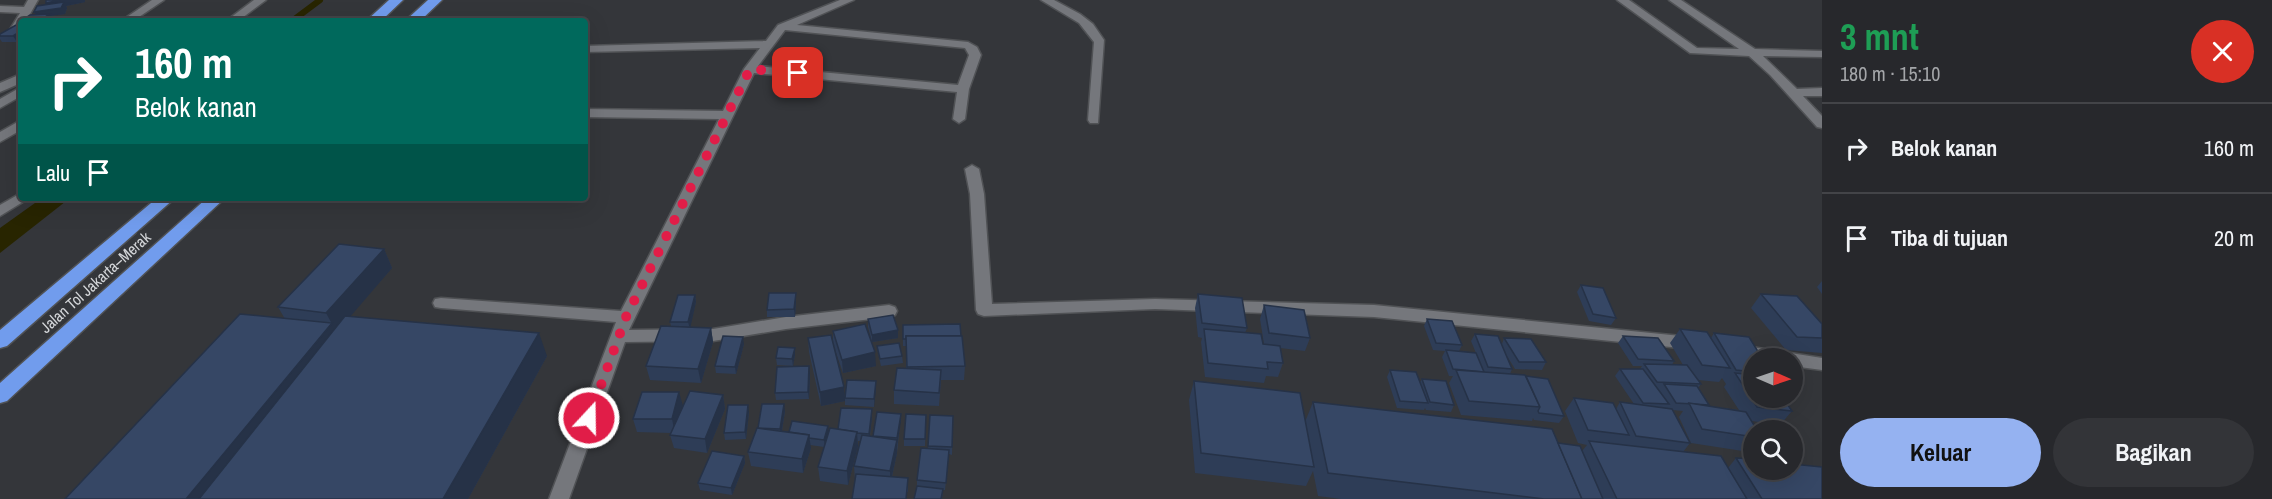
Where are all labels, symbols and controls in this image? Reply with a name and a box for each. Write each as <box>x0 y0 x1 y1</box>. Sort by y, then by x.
text: 3 mnt <box>1840 13 1919 61</box>
button: close <box>2191 20 2254 83</box>
text: 160 m <box>135 35 233 91</box>
icon: right <box>36 42 114 120</box>
pin <box>772 47 823 98</box>
icon: arrive <box>781 56 814 89</box>
text: 180 m · 15:10 <box>1840 60 1940 87</box>
text: Belok kanan <box>135 89 257 125</box>
icon: right <box>1840 132 1873 165</box>
text: Belok kanan <box>1891 133 1997 163</box>
text: 160 m <box>2204 133 2254 163</box>
icon: arrive <box>82 156 115 189</box>
text: Lalu <box>36 158 70 188</box>
icon: arrive <box>1840 222 1873 255</box>
text: Tiba di tujuan <box>1891 223 2008 253</box>
text: 20 m <box>2214 223 2254 253</box>
street label: Jalan Tol Jakarta–Merak <box>35 226 155 338</box>
north arrow <box>1743 348 1803 408</box>
map controls <box>1743 348 1803 480</box>
position arrow <box>557 386 621 450</box>
button: Keluar <box>1840 418 2041 487</box>
button: Bagikan <box>2053 418 2254 487</box>
button: search <box>1743 420 1803 480</box>

